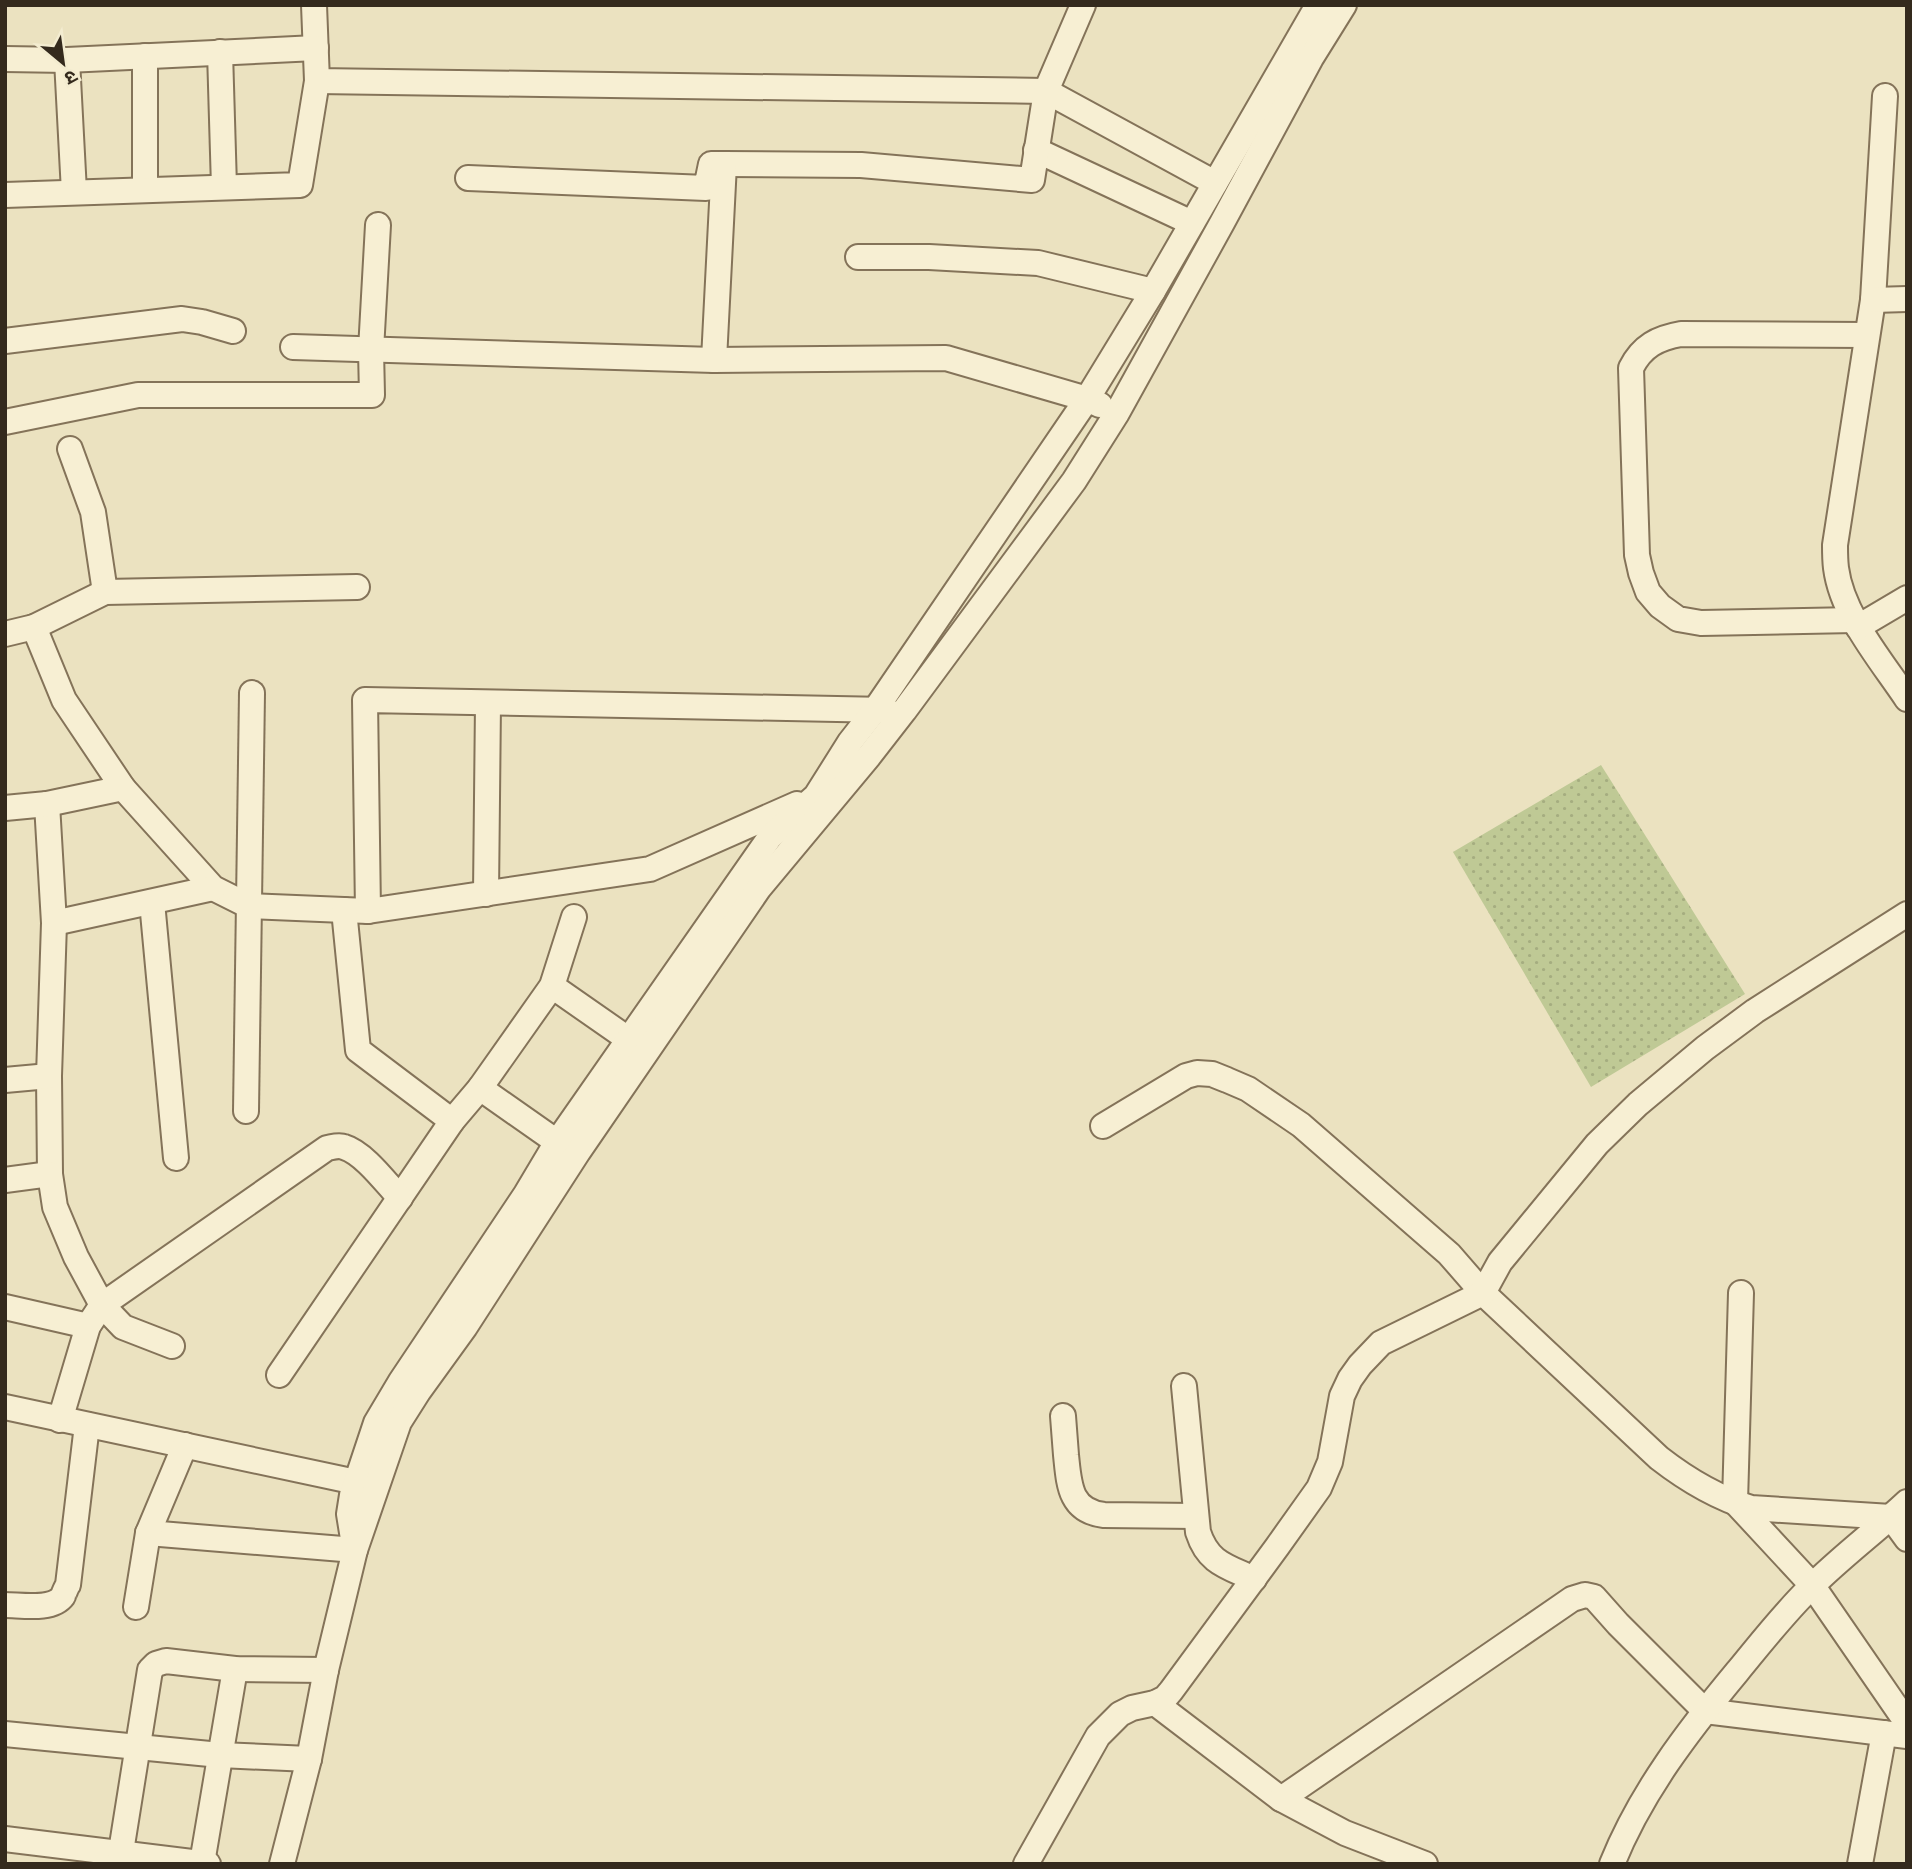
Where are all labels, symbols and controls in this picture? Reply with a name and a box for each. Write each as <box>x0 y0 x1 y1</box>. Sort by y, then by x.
north arrow <box>28 28 98 98</box>
text: उ <box>60 66 81 90</box>

